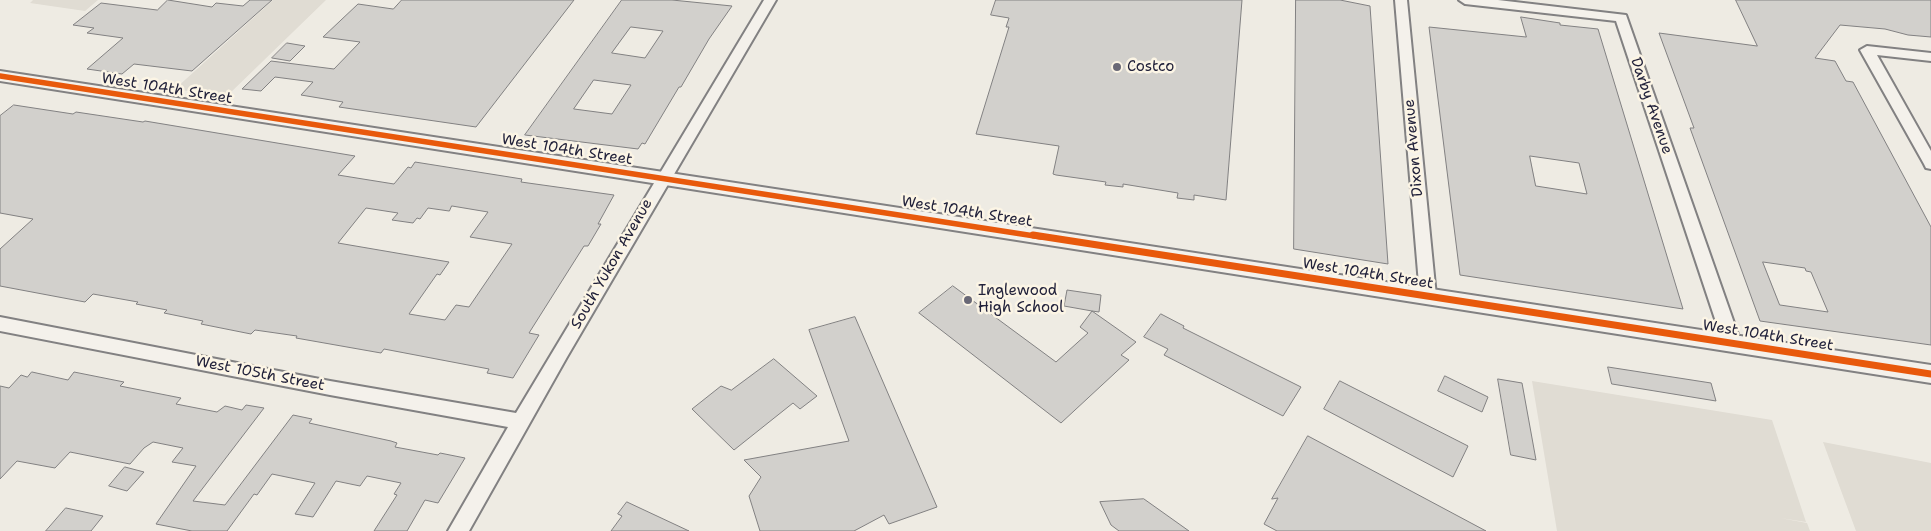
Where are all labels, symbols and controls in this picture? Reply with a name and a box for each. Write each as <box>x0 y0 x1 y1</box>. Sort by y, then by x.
street label: Darby Avenue <box>1626 55 1676 157</box>
place label: Costco <box>1127 58 1174 76</box>
marker: Costco <box>1111 61 1123 73</box>
street label: West 104th Street <box>100 70 234 108</box>
street label: Dixon Avenue <box>1401 98 1427 198</box>
street label: West 104th Street <box>500 131 634 169</box>
street label: West 104th Street <box>900 193 1034 231</box>
street label: South Yukon Avenue <box>567 196 657 332</box>
street label: West 104th Street <box>1301 255 1435 293</box>
place label: Inglewood High School <box>978 282 1064 317</box>
marker: Inglewood High School <box>962 294 974 306</box>
street label: West 104th Street <box>1701 317 1835 355</box>
street label: West 105th Street <box>194 353 326 395</box>

